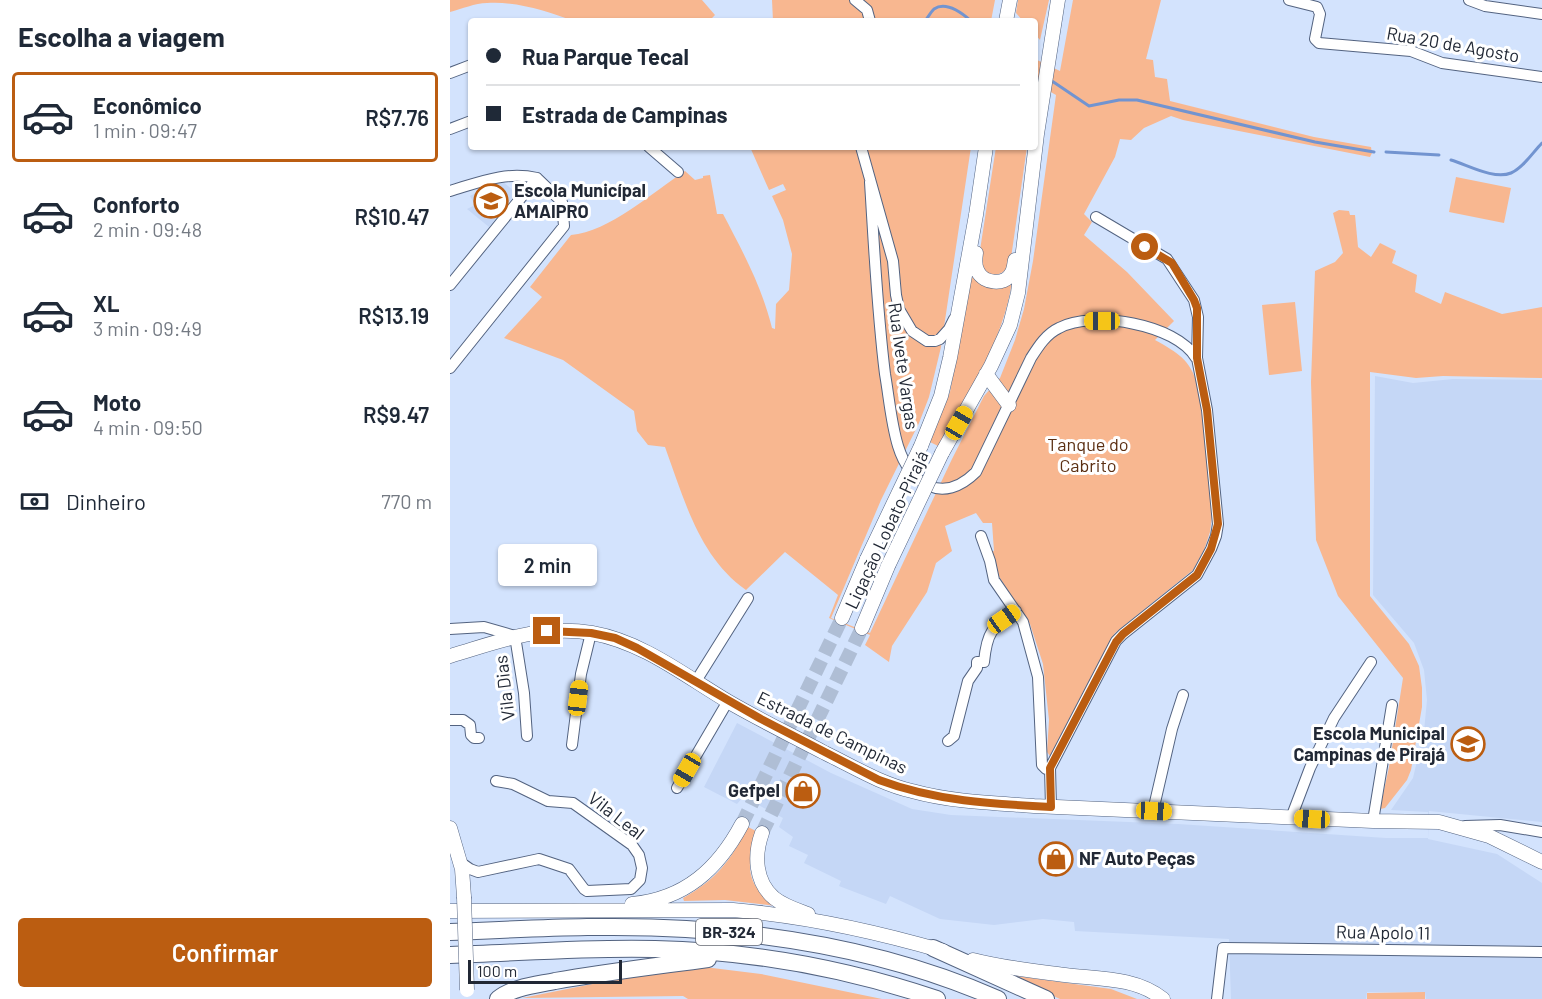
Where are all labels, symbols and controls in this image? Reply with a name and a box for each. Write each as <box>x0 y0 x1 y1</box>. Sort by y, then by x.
text: Escolha a viagem <box>18 20 225 52</box>
street label: Rua 20 de Agosto <box>1385 21 1521 67</box>
text: Rua Parque Tecal <box>522 43 689 69</box>
icon: car <box>21 90 75 144</box>
text: Econômico <box>93 92 202 118</box>
text: Estrada de Campinas <box>522 101 728 127</box>
text: R$7.76 <box>365 104 429 130</box>
text: 1 min · 09:47 <box>93 118 197 142</box>
place label: Escola Municípal AMAIPRO <box>514 179 646 222</box>
school or university icon: Escola Municípal AMAIPRO <box>473 183 509 219</box>
icon: car <box>21 189 75 243</box>
text: Conforto <box>93 191 180 217</box>
text: R$10.47 <box>354 203 429 229</box>
text: 2 min · 09:48 <box>93 217 202 241</box>
route start <box>1131 233 1158 260</box>
icon: car <box>21 288 75 342</box>
text: XL <box>93 290 119 316</box>
street label: Rua Ivete Vargas <box>884 301 924 431</box>
text: R$13.19 <box>358 302 429 328</box>
car <box>1084 312 1120 330</box>
text: 3 min · 09:49 <box>93 316 202 340</box>
icon: car <box>21 387 75 441</box>
text: Moto <box>93 389 141 415</box>
text: R$9.47 <box>363 401 429 427</box>
car <box>942 403 976 443</box>
text: 4 min · 09:50 <box>93 415 203 439</box>
park label: Tanque do Cabrito <box>1047 433 1129 476</box>
street label: Ligação Lobato-Pirajá <box>840 447 932 612</box>
icon: cash <box>18 485 51 518</box>
text: Dinheiro <box>66 488 146 514</box>
text: 770 m <box>381 489 432 513</box>
callout: 2 min <box>498 544 596 586</box>
text: 2 min <box>524 553 571 577</box>
car <box>984 601 1024 637</box>
route end <box>533 617 560 644</box>
street label: Vila Dias <box>489 654 519 722</box>
car <box>567 679 589 717</box>
street label: Estrada de Campinas <box>754 686 911 778</box>
place label: Escola Municipal Campinas de Pirajá <box>1293 722 1445 765</box>
school or university icon: Escola Municipal Campinas de Pirajá <box>1450 726 1486 762</box>
car <box>670 750 704 790</box>
shop icon: Gefpel <box>785 773 821 809</box>
place label: Gefpel <box>728 779 780 801</box>
street label: Vila Leal <box>584 786 649 844</box>
car <box>1136 801 1172 821</box>
car <box>1294 809 1330 829</box>
shop icon: NF Auto Peças <box>1038 841 1074 877</box>
place label: NF Auto Peças <box>1079 847 1195 869</box>
button: Confirmar <box>18 918 432 987</box>
road number: BR-324 <box>696 919 762 945</box>
street label: Rua Apolo 11 <box>1336 920 1430 944</box>
scale bar <box>468 957 622 984</box>
text: 100 m <box>477 961 517 980</box>

